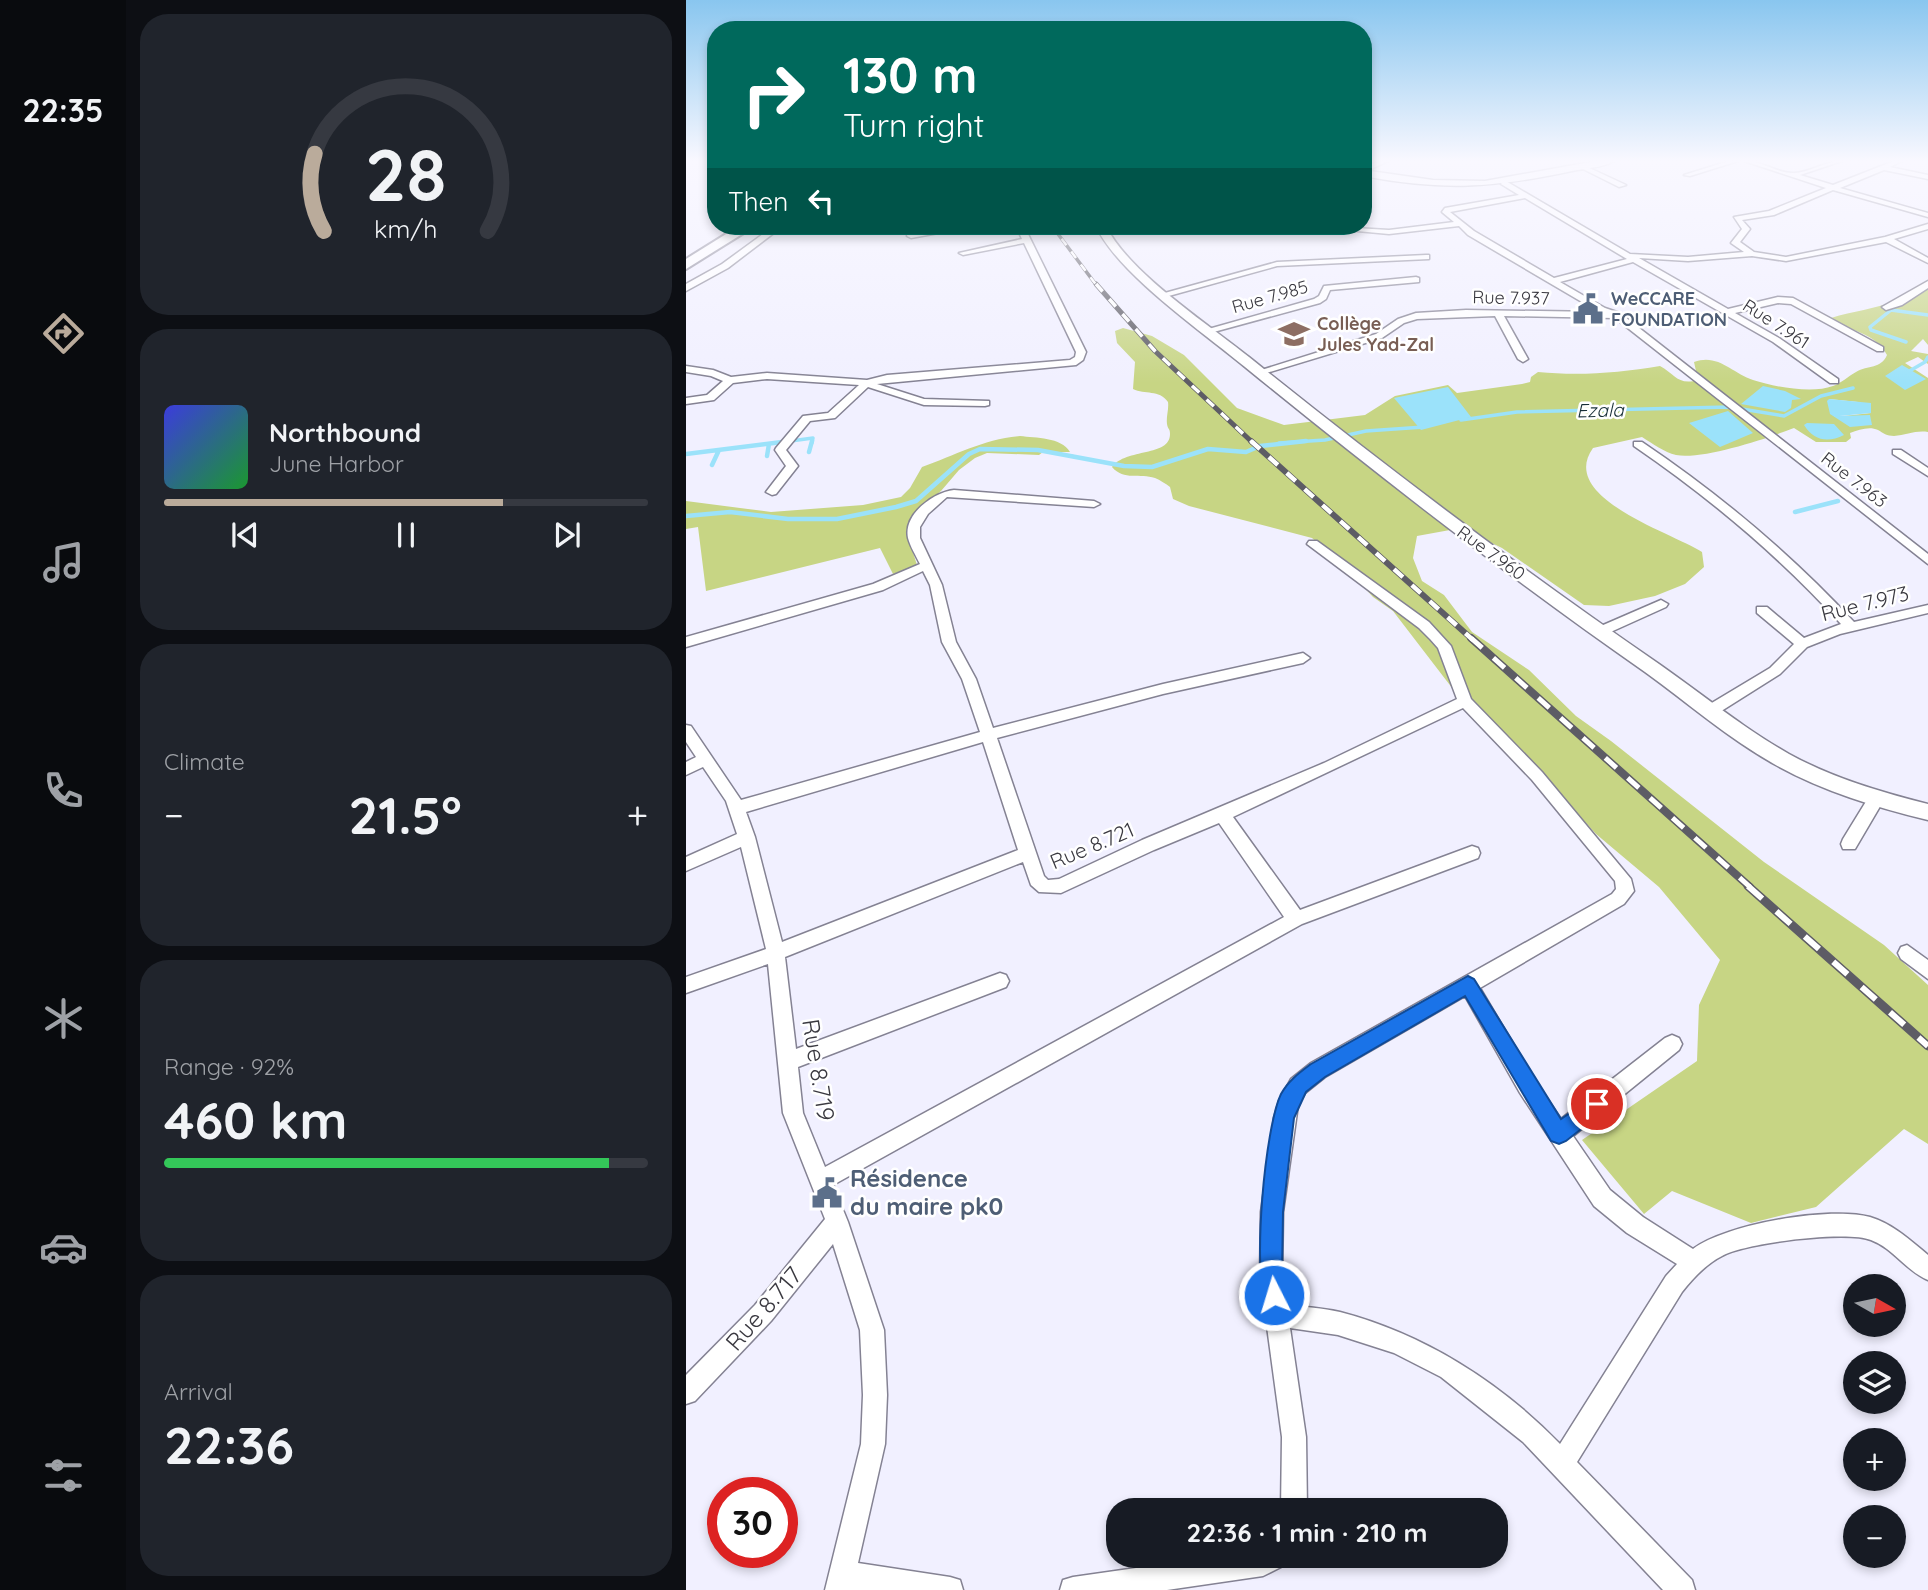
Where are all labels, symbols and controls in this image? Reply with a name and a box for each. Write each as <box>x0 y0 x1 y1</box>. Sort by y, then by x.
text: 130 m <box>843 44 977 105</box>
icon: right <box>728 49 819 140</box>
text: 22:35 <box>23 90 103 130</box>
text: Turn right <box>843 105 984 145</box>
text: 28 <box>365 128 447 219</box>
icon: left <box>802 182 840 220</box>
text: Then <box>728 185 788 218</box>
text: km/h <box>374 212 438 243</box>
street label: Rue 7.985 <box>1229 275 1311 318</box>
street label: Rue 7.937 <box>1472 285 1550 310</box>
place label: WeCCARE FOUNDATION <box>1611 287 1727 331</box>
public building icon: WeCCARE FOUNDATION <box>1571 292 1605 326</box>
street label: Rue 7.961 <box>1739 294 1814 354</box>
icon: directions <box>39 309 88 358</box>
place label: Collège Jules Yad-Zal <box>1317 312 1434 356</box>
school or university icon: Collège Jules Yad-Zal <box>1277 317 1311 351</box>
water label: Ezala <box>1576 398 1625 422</box>
text: Northbound <box>269 416 421 449</box>
street label: Rue 7.963 <box>1817 447 1892 513</box>
text: June Harbor <box>269 449 404 478</box>
icon: previous <box>226 516 264 554</box>
icon: pause <box>387 516 425 554</box>
icon: next <box>548 516 586 554</box>
street label: Rue 7.960 <box>1453 520 1530 585</box>
icon: music <box>39 538 88 587</box>
street label: Rue 7.973 <box>1818 580 1911 626</box>
text: Climate <box>164 747 245 776</box>
icon: phone <box>39 766 88 815</box>
text: 21.5° <box>349 782 462 847</box>
text: − <box>164 791 184 839</box>
text: + <box>627 791 648 839</box>
street label: Rue 8.721 <box>1046 816 1138 874</box>
icon: climate <box>39 994 88 1043</box>
street label: Rue 8.719 <box>796 1017 842 1123</box>
text: Range · 92% <box>164 1052 294 1081</box>
pin <box>1567 1074 1627 1134</box>
icon: arrive <box>1578 1085 1616 1123</box>
text: 460 km <box>164 1087 347 1152</box>
place label: Résidence du maire pk0 <box>850 1163 1003 1221</box>
public building icon: Résidence du maire pk0 <box>810 1176 844 1210</box>
icon: car <box>39 1223 88 1272</box>
position arrow <box>1237 1258 1311 1332</box>
street label: Rue 8.717 <box>719 1260 808 1357</box>
north arrow <box>1843 1274 1906 1337</box>
map controls <box>1843 1274 1906 1568</box>
button: layers <box>1843 1351 1906 1414</box>
text: Arrival <box>164 1377 233 1406</box>
text: 22:36 <box>164 1412 294 1477</box>
button: + <box>1843 1428 1906 1491</box>
icon: filters <box>39 1451 88 1500</box>
speed limit sign: 30 <box>707 1477 798 1568</box>
button: − <box>1843 1505 1906 1568</box>
text: 22:36 · 1 min · 210 m <box>1187 1516 1427 1549</box>

